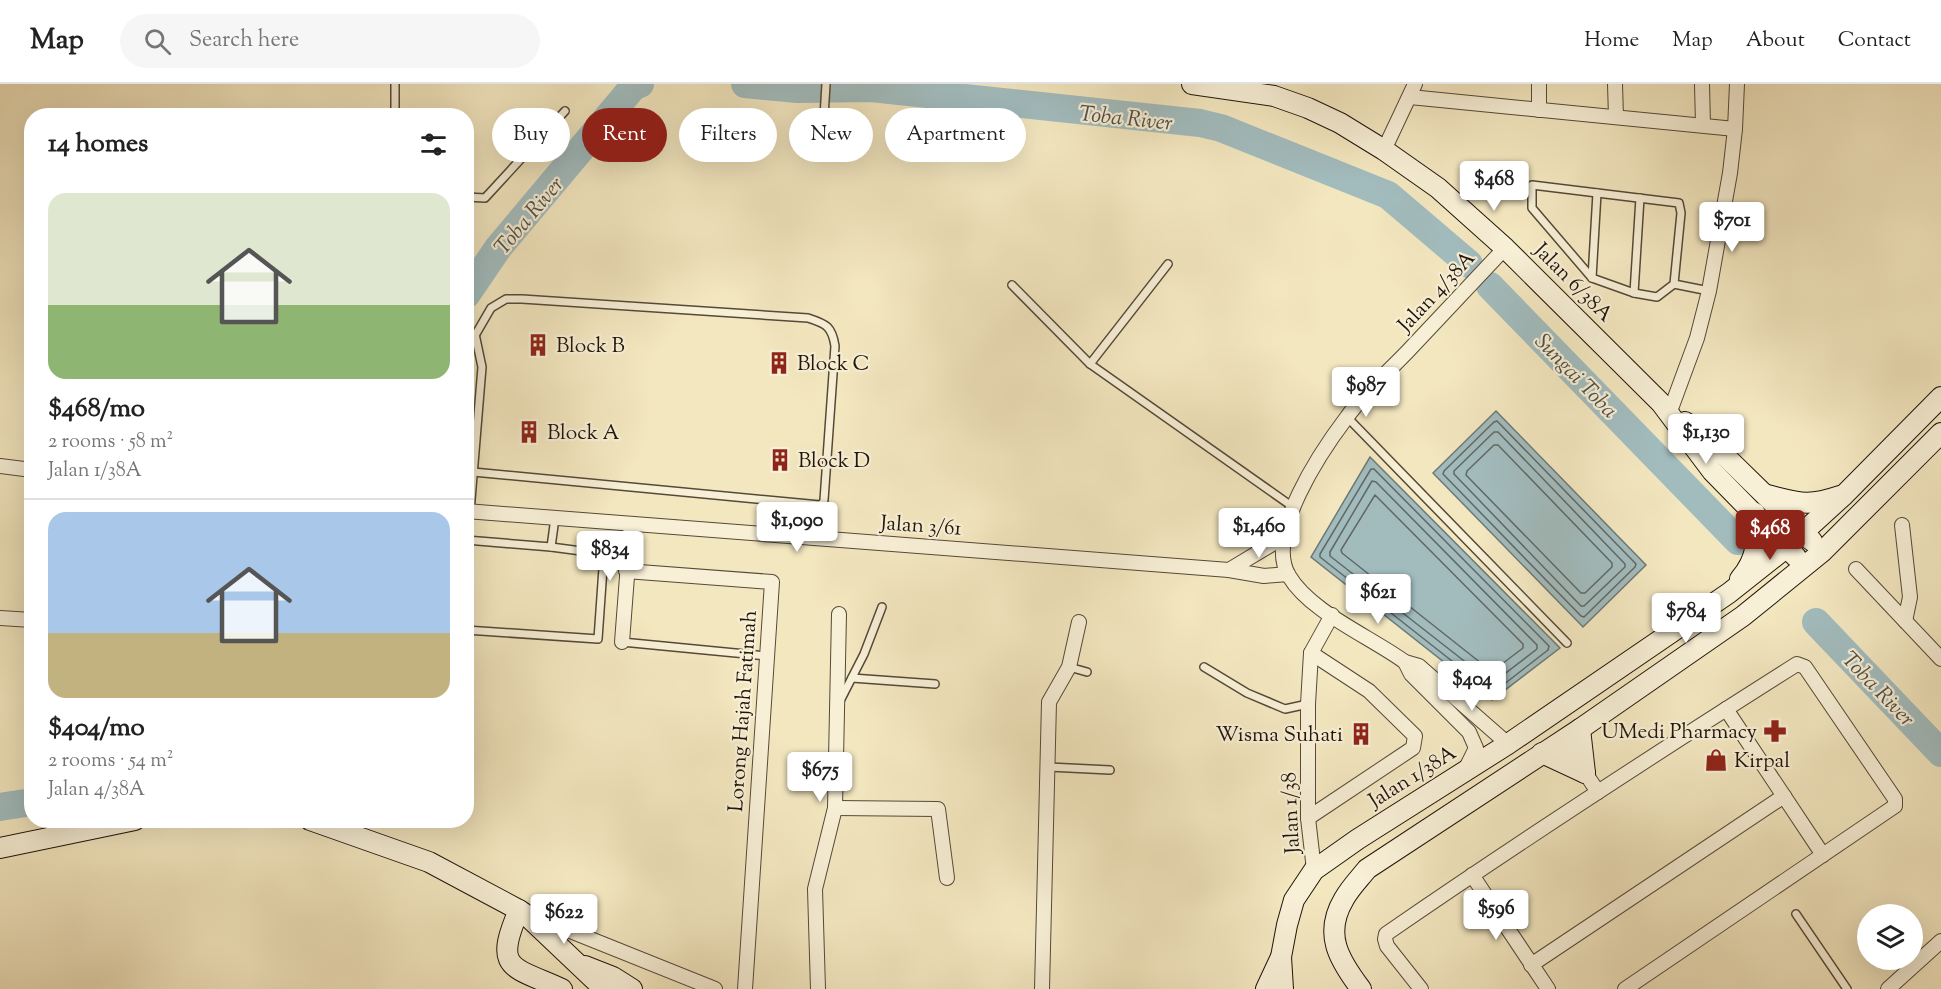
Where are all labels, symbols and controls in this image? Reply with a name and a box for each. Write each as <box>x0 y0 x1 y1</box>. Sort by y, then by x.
search box <box>120 14 540 68</box>
text: Map <box>30 21 84 61</box>
icon: search <box>141 25 174 58</box>
text: Search here <box>189 25 299 57</box>
text: Home <box>1584 26 1639 56</box>
text: Map <box>1672 26 1713 56</box>
text: About <box>1746 26 1805 56</box>
text: Contact <box>1838 26 1911 56</box>
water label: Toba River <box>1077 99 1174 141</box>
chip: Buy <box>492 108 570 162</box>
chip: Rent <box>582 108 667 162</box>
chip: Filters <box>679 108 777 162</box>
chip: New <box>789 108 873 162</box>
chip: Apartment <box>885 108 1026 162</box>
text: 14 homes <box>48 126 148 163</box>
icon: filters <box>417 128 450 161</box>
pin: $468 <box>1458 161 1530 212</box>
text: $468 <box>1474 166 1514 195</box>
water label: Toba River <box>488 171 573 263</box>
pin: $701 <box>1696 202 1768 253</box>
text: $701 <box>1713 207 1751 236</box>
icon: home <box>195 232 303 340</box>
street label: Jalan 6/38A <box>1525 236 1619 330</box>
street label: Jalan 4/38A <box>1391 245 1483 341</box>
water label: Sungai Toba <box>1526 327 1624 427</box>
building icon: Block B <box>525 332 551 358</box>
place label: Block B <box>556 332 625 362</box>
building icon: Block C <box>766 350 792 376</box>
place label: Block C <box>797 350 870 380</box>
pin: $987 <box>1330 367 1402 418</box>
text: $987 <box>1346 372 1386 401</box>
text: $468/mo <box>48 391 145 428</box>
pin: $1,130 <box>1657 414 1755 465</box>
building icon: Block A <box>516 419 542 445</box>
place label: Block A <box>547 419 620 449</box>
text: $1,130 <box>1682 419 1730 448</box>
text: 2 rooms · 58 m² <box>48 428 173 457</box>
building icon: Block D <box>767 447 793 473</box>
place label: Block D <box>798 447 870 477</box>
text: Jalan 1/38A <box>48 457 142 486</box>
pin: $1,090 <box>748 502 846 553</box>
text: $1,090 <box>771 507 823 536</box>
pin: $1,460 <box>1210 508 1308 559</box>
street label: Jalan 3/61 <box>878 509 962 545</box>
pin: $468 <box>1734 510 1806 561</box>
text: $1,460 <box>1233 513 1285 542</box>
text: $468 <box>1750 515 1790 544</box>
pin: $834 <box>574 531 646 582</box>
text: $834 <box>591 536 629 565</box>
icon: home <box>195 551 303 659</box>
pin: $621 <box>1342 574 1414 625</box>
text: $621 <box>1360 579 1396 608</box>
pin: $784 <box>1650 593 1722 644</box>
text: $784 <box>1666 598 1706 627</box>
street label: Lorong Hajah Fatimah <box>722 609 766 813</box>
water label: Toba River <box>1833 645 1921 735</box>
pin: $404 <box>1436 661 1508 712</box>
text: $404 <box>1452 666 1492 695</box>
text: $404/mo <box>48 710 145 747</box>
place label: UMedi Pharmacy <box>1601 718 1758 748</box>
pharmacy icon: UMedi Pharmacy <box>1762 718 1788 744</box>
place label: Wisma Suhati <box>1216 721 1343 751</box>
building icon: Wisma Suhati <box>1348 721 1374 747</box>
street label: Jalan 1/38A <box>1363 739 1463 817</box>
text: 2 rooms · 54 m² <box>48 747 173 776</box>
shop icon: Kirpal <box>1703 747 1729 773</box>
place label: Kirpal <box>1734 747 1790 777</box>
pin: $675 <box>784 752 856 803</box>
text: $675 <box>801 757 839 786</box>
street label: Jalan 1/38 <box>1275 771 1309 855</box>
text: Jalan 4/38A <box>48 776 145 805</box>
pin: $596 <box>1460 890 1532 941</box>
pin: $622 <box>528 894 600 945</box>
text: $596 <box>1477 895 1515 924</box>
text: $622 <box>544 899 584 928</box>
map controls <box>1857 904 1923 970</box>
button: layers <box>1857 904 1923 970</box>

